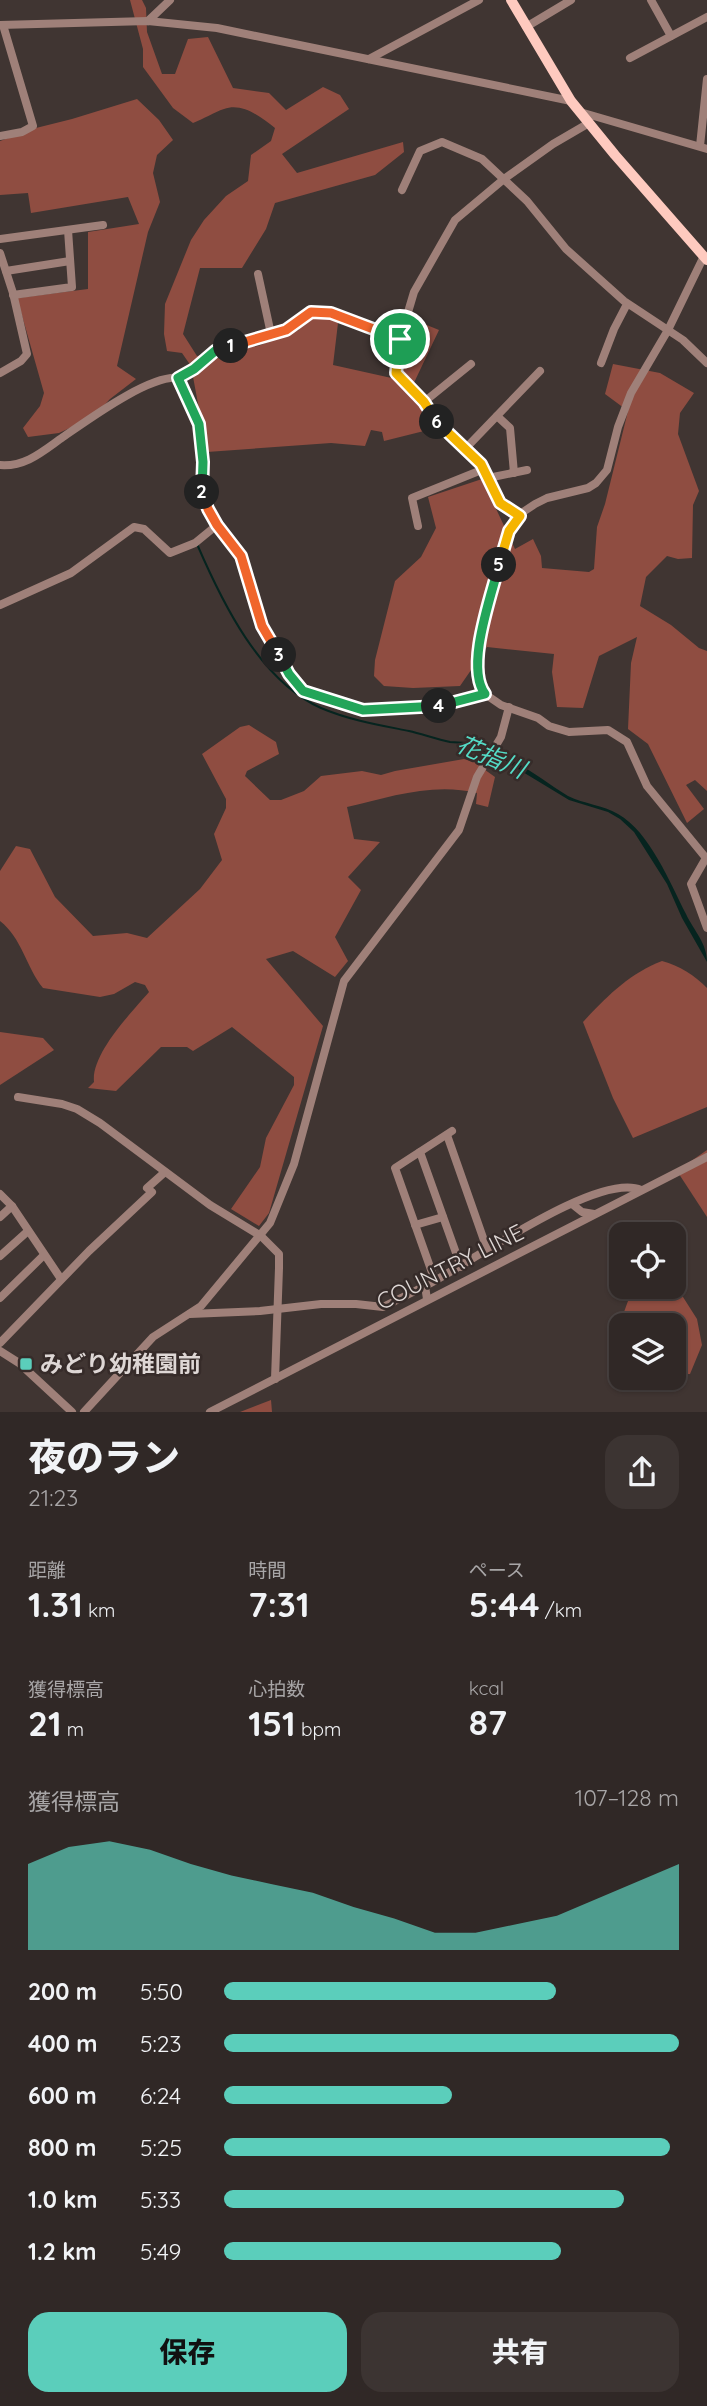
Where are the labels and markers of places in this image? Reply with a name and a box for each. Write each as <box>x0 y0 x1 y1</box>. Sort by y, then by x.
pin <box>370 309 430 369</box>
pin: 1 <box>214 328 248 364</box>
pin: 6 <box>420 404 454 440</box>
pin: 2 <box>184 475 220 510</box>
pin: 5 <box>482 548 516 582</box>
pin: 3 <box>262 638 296 672</box>
pin: 4 <box>422 688 457 724</box>
place label: みどり幼稚園前 <box>40 1349 201 1378</box>
marker: みどり幼稚園前 <box>18 1356 34 1372</box>

